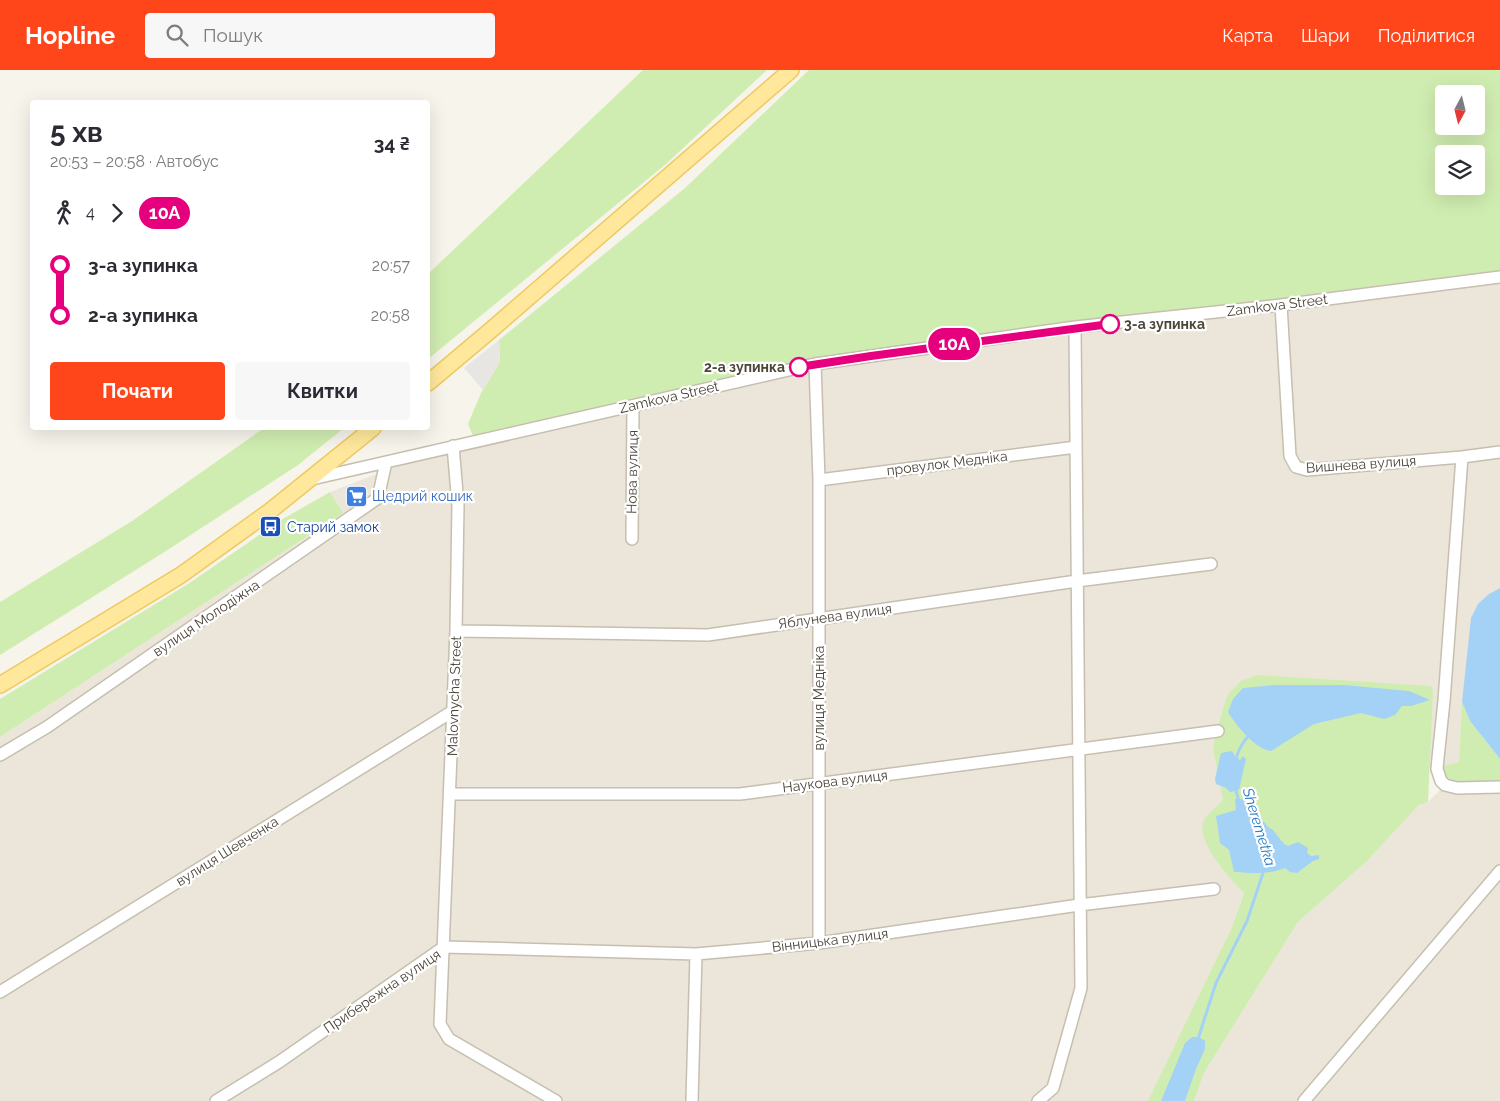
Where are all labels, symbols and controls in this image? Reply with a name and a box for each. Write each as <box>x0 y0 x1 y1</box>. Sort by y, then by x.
search box <box>145 13 495 58</box>
text: Hopline <box>25 21 115 50</box>
icon: search <box>163 21 191 49</box>
text: Пошук <box>203 24 263 46</box>
text: Карта <box>1222 25 1273 46</box>
text: Шари <box>1301 25 1350 46</box>
text: Поділитися <box>1378 25 1475 46</box>
north arrow <box>1435 85 1485 135</box>
map controls <box>1435 85 1485 195</box>
text: 5 хв <box>50 116 103 149</box>
text: 34 ₴ <box>374 132 410 154</box>
button: layers <box>1435 145 1485 195</box>
text: 20:53 – 20:58 · Автобус <box>50 152 219 171</box>
icon: walk <box>50 199 78 227</box>
icon: forward <box>103 199 131 227</box>
text: 10А <box>149 202 180 223</box>
text: 4 <box>86 203 95 222</box>
text: 3-а зупинка <box>88 254 198 276</box>
text: 20:57 <box>372 256 410 275</box>
street label: Zamkova Street <box>1226 291 1329 319</box>
text: 2-а зупинка <box>88 304 198 326</box>
text: 20:58 <box>371 306 410 325</box>
marker: 3-а зупинка <box>1100 314 1120 334</box>
place label: 3-а зупинка <box>1124 316 1205 332</box>
line badge: 10А <box>925 328 983 360</box>
text: 10А <box>938 333 970 354</box>
marker: 2-а зупинка <box>789 357 809 377</box>
place label: 2-а зупинка <box>704 359 785 375</box>
button: Почати <box>50 362 225 420</box>
button: Квитки <box>235 362 410 420</box>
street label: Zamkova Street <box>618 378 721 416</box>
street label: Нова вулиця <box>623 430 641 514</box>
street label: провулок Медніка <box>886 448 1008 478</box>
street label: Вишнева вулиця <box>1305 452 1417 476</box>
supermarket icon: Щедрий кошик <box>344 484 368 508</box>
place label: Щедрий кошик <box>372 488 473 504</box>
bus stop icon: Старий замок <box>259 515 283 539</box>
place label: Старий замок <box>287 519 379 535</box>
street label: вулиця Молодіжна <box>150 576 262 660</box>
street label: Яблунева вулиця <box>777 600 893 632</box>
street label: Malovnycha Street <box>444 635 464 756</box>
street label: вулиця Медніка <box>811 646 827 750</box>
street label: Наукова вулиця <box>781 767 889 795</box>
water label: Sheremetka <box>1238 785 1279 868</box>
street label: вулиця Шевченка <box>173 813 281 889</box>
street label: Вінницька вулиця <box>771 925 889 955</box>
street label: Прибережна вулиця <box>320 946 444 1036</box>

